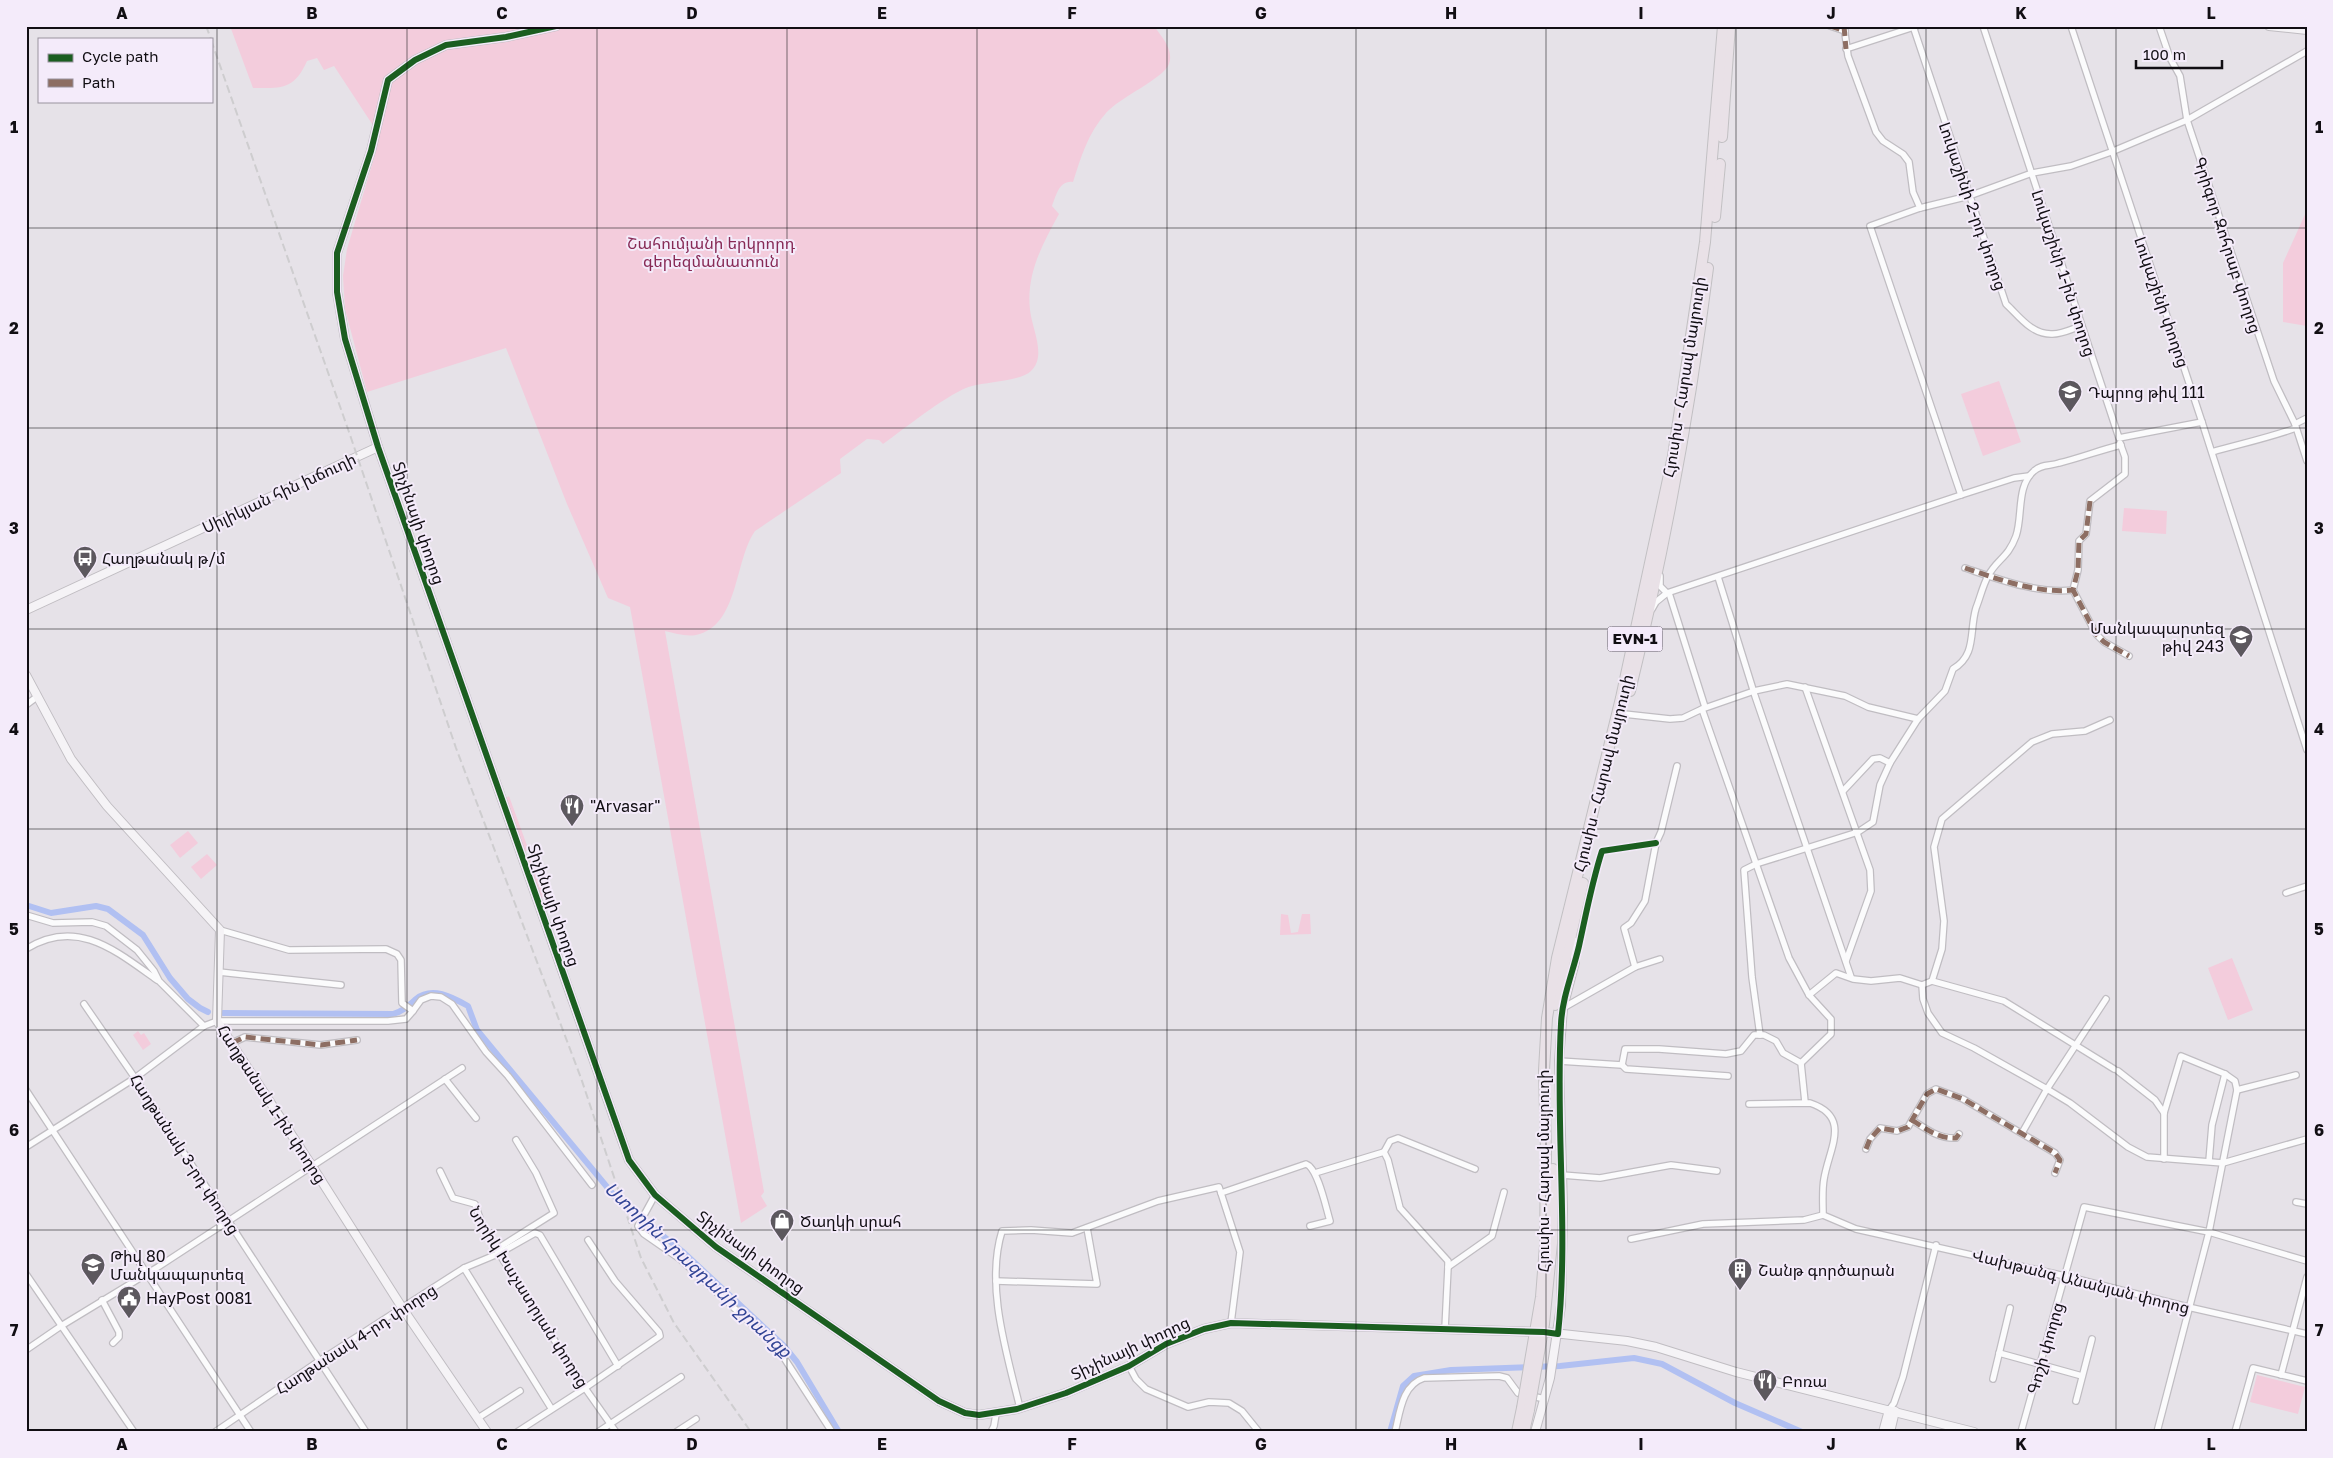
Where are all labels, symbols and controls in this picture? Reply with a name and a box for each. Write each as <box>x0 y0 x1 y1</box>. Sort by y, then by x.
text: A <box>116 3 128 23</box>
text: B <box>306 3 318 23</box>
text: C <box>496 3 508 23</box>
text: D <box>686 3 698 23</box>
text: E <box>877 3 887 23</box>
text: F <box>1067 3 1077 23</box>
text: G <box>1255 3 1267 23</box>
text: H <box>1445 3 1457 23</box>
text: I <box>1638 3 1644 23</box>
text: J <box>1826 3 1836 23</box>
text: K <box>2015 3 2027 23</box>
text: L <box>2206 3 2216 23</box>
legend <box>38 38 212 102</box>
scale bar <box>2136 38 2222 70</box>
text: 100 m <box>2143 45 2186 63</box>
text: Cycle path <box>82 47 158 65</box>
text: Path <box>82 73 115 91</box>
text: 1 <box>10 117 18 137</box>
text: 1 <box>2315 117 2323 137</box>
street label: Լուկաշինի 2-րդ փողոց <box>1935 119 2011 293</box>
street label: Գրիգոր Զոհրաբ փողոց <box>2190 154 2266 336</box>
street label: Լուկաշինի 1-ին փողոց <box>2028 187 2100 359</box>
park label: Շահումյանի երկրորդ գերեզմանատուն <box>627 233 796 271</box>
street label: Լուկաշինի փողոց <box>2130 234 2194 370</box>
street label: Հյուսիս - Հարավ մայրուղի <box>1658 275 1710 479</box>
text: 2 <box>9 318 19 338</box>
text: 2 <box>2314 318 2324 338</box>
school or university icon: Դպրոց թիվ 111 <box>2057 379 2083 413</box>
place label: Դպրոց թիվ 111 <box>2088 382 2205 402</box>
street label: Սիլիկյան հին խճուղի <box>199 449 359 537</box>
street label: Տիչինայի փողոց <box>389 459 449 587</box>
text: 3 <box>9 518 19 538</box>
text: 3 <box>2314 518 2324 538</box>
bus stop icon: Հաղթանակ թ/մ <box>72 545 98 579</box>
place label: Հաղթանակ թ/մ <box>102 548 226 568</box>
place label: Մանկապարտեզ թիվ 243 <box>2090 618 2225 656</box>
school or university icon: Մանկապարտեզ թիվ 243 <box>2228 624 2254 658</box>
road number: EVN-1 <box>1608 626 1662 652</box>
street label: Հյուսիս - Հարավ մայրուղի <box>1569 672 1637 874</box>
text: 4 <box>9 719 19 739</box>
text: 4 <box>2314 719 2324 739</box>
restaurant icon: "Arvasar" <box>559 793 585 827</box>
place label: "Arvasar" <box>590 796 661 816</box>
street label: Տիչինայի փողոց <box>524 841 584 969</box>
text: 5 <box>9 919 19 939</box>
text: 5 <box>2314 919 2324 939</box>
street label: Հաղթանակ 1-ին փողոց <box>213 1021 331 1187</box>
street label: Հյուսիս - Հարավ մայրուղի <box>1533 1069 1553 1273</box>
street label: Հաղթանակ 3-րդ փողոց <box>126 1070 244 1238</box>
text: 6 <box>9 1120 19 1140</box>
text: 6 <box>2314 1120 2324 1140</box>
water label: Ստորին Հրազդանի ջրանցք <box>600 1177 798 1363</box>
street label: Նորիկ Խաչատրյան փողոց <box>465 1202 593 1392</box>
street label: Տիչինայի փողոց <box>693 1206 809 1298</box>
shop icon: Ծաղկի սրահ <box>769 1208 795 1242</box>
place label: Ծաղկի սրահ <box>800 1211 902 1231</box>
street label: Վախթանգ Անանյան փողոց <box>1970 1244 2192 1318</box>
place label: Թիվ 80 Մանկապարտեզ <box>110 1246 245 1284</box>
school or university icon: Թիվ 80 Մանկապարտեզ <box>80 1252 106 1286</box>
building icon: Շանթ գործարան <box>1727 1257 1753 1291</box>
place label: Շանթ գործարան <box>1758 1260 1895 1280</box>
street label: Հաղթանակ 4-րդ փողոց <box>272 1279 440 1399</box>
public building icon: HayPost 0081 <box>116 1285 142 1319</box>
place label: HayPost 0081 <box>146 1288 252 1308</box>
street label: Գոշի փողոց <box>2022 1300 2068 1396</box>
street label: Տիչինայի փողոց <box>1067 1312 1193 1384</box>
text: 7 <box>10 1320 19 1340</box>
text: 7 <box>2315 1320 2324 1340</box>
restaurant icon: Բոռա <box>1752 1368 1778 1402</box>
place label: Բոռա <box>1782 1371 1827 1391</box>
text: A <box>116 1434 128 1454</box>
text: B <box>306 1434 318 1454</box>
text: C <box>496 1434 508 1454</box>
text: D <box>686 1434 698 1454</box>
text: E <box>877 1434 887 1454</box>
text: F <box>1067 1434 1077 1454</box>
text: G <box>1255 1434 1267 1454</box>
text: H <box>1445 1434 1457 1454</box>
text: I <box>1638 1434 1644 1454</box>
text: J <box>1826 1434 1836 1454</box>
text: K <box>2015 1434 2027 1454</box>
text: L <box>2206 1434 2216 1454</box>

